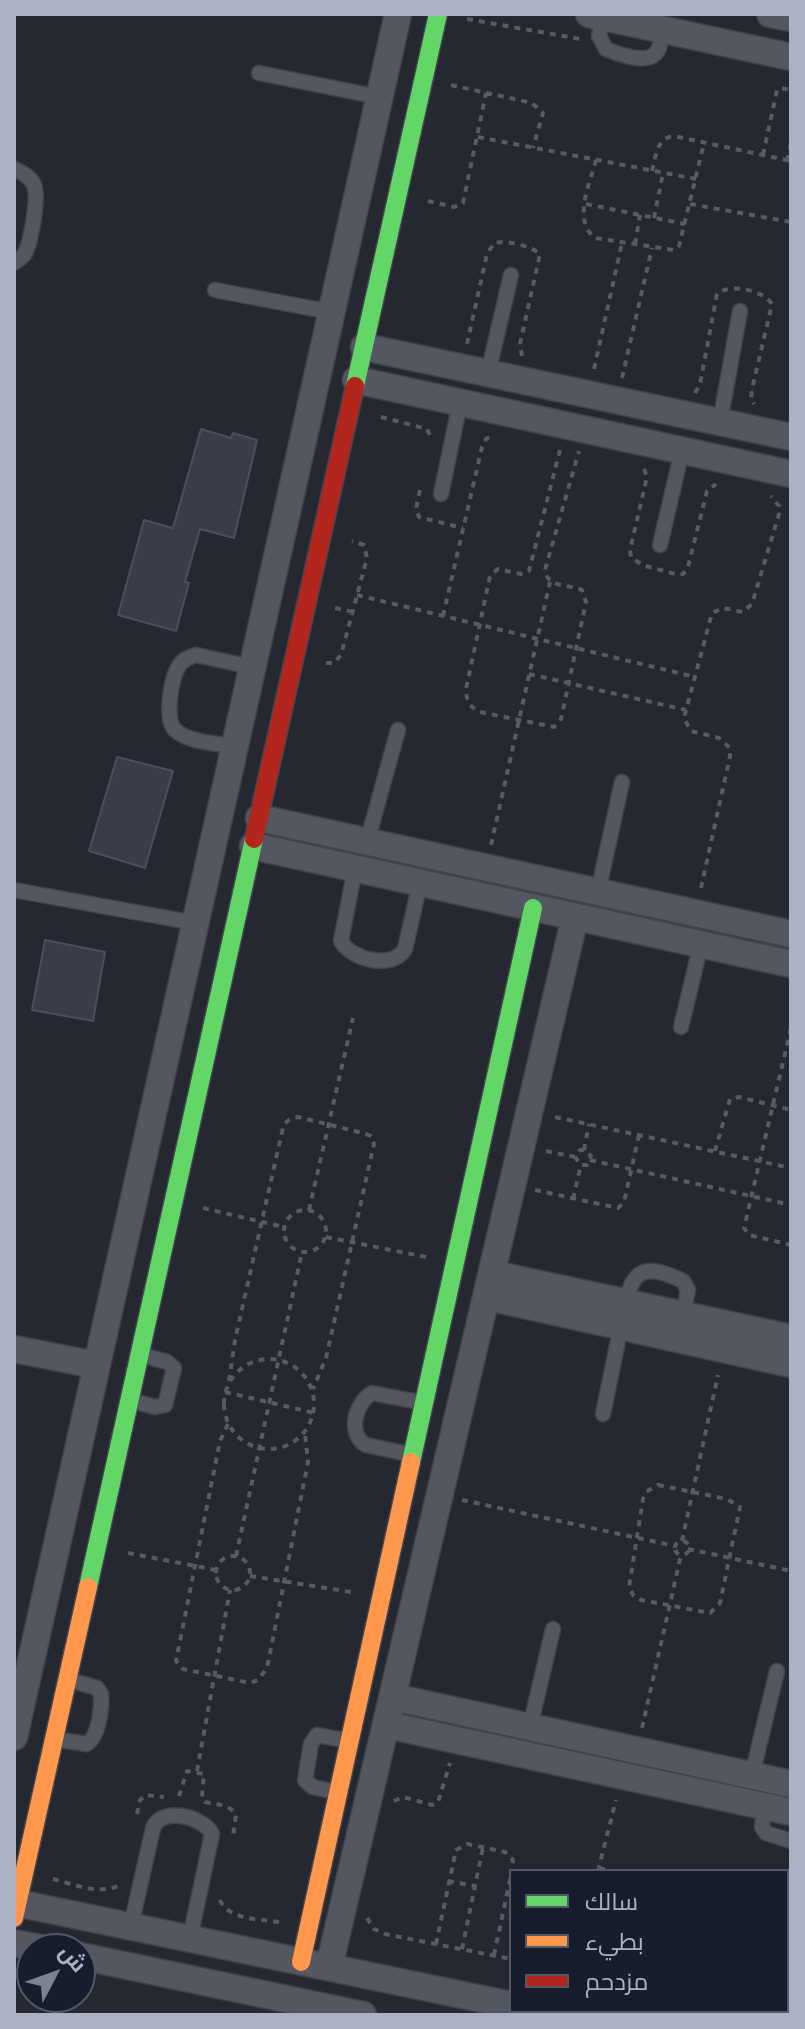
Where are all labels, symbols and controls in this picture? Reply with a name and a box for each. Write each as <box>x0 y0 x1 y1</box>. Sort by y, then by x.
legend <box>509 1869 789 2013</box>
text: سالك <box>585 1888 638 1915</box>
text: بطيء <box>585 1928 644 1955</box>
north arrow <box>16 1933 96 2013</box>
text: ش <box>54 1939 92 1977</box>
text: مزدحم <box>585 1968 648 1995</box>

